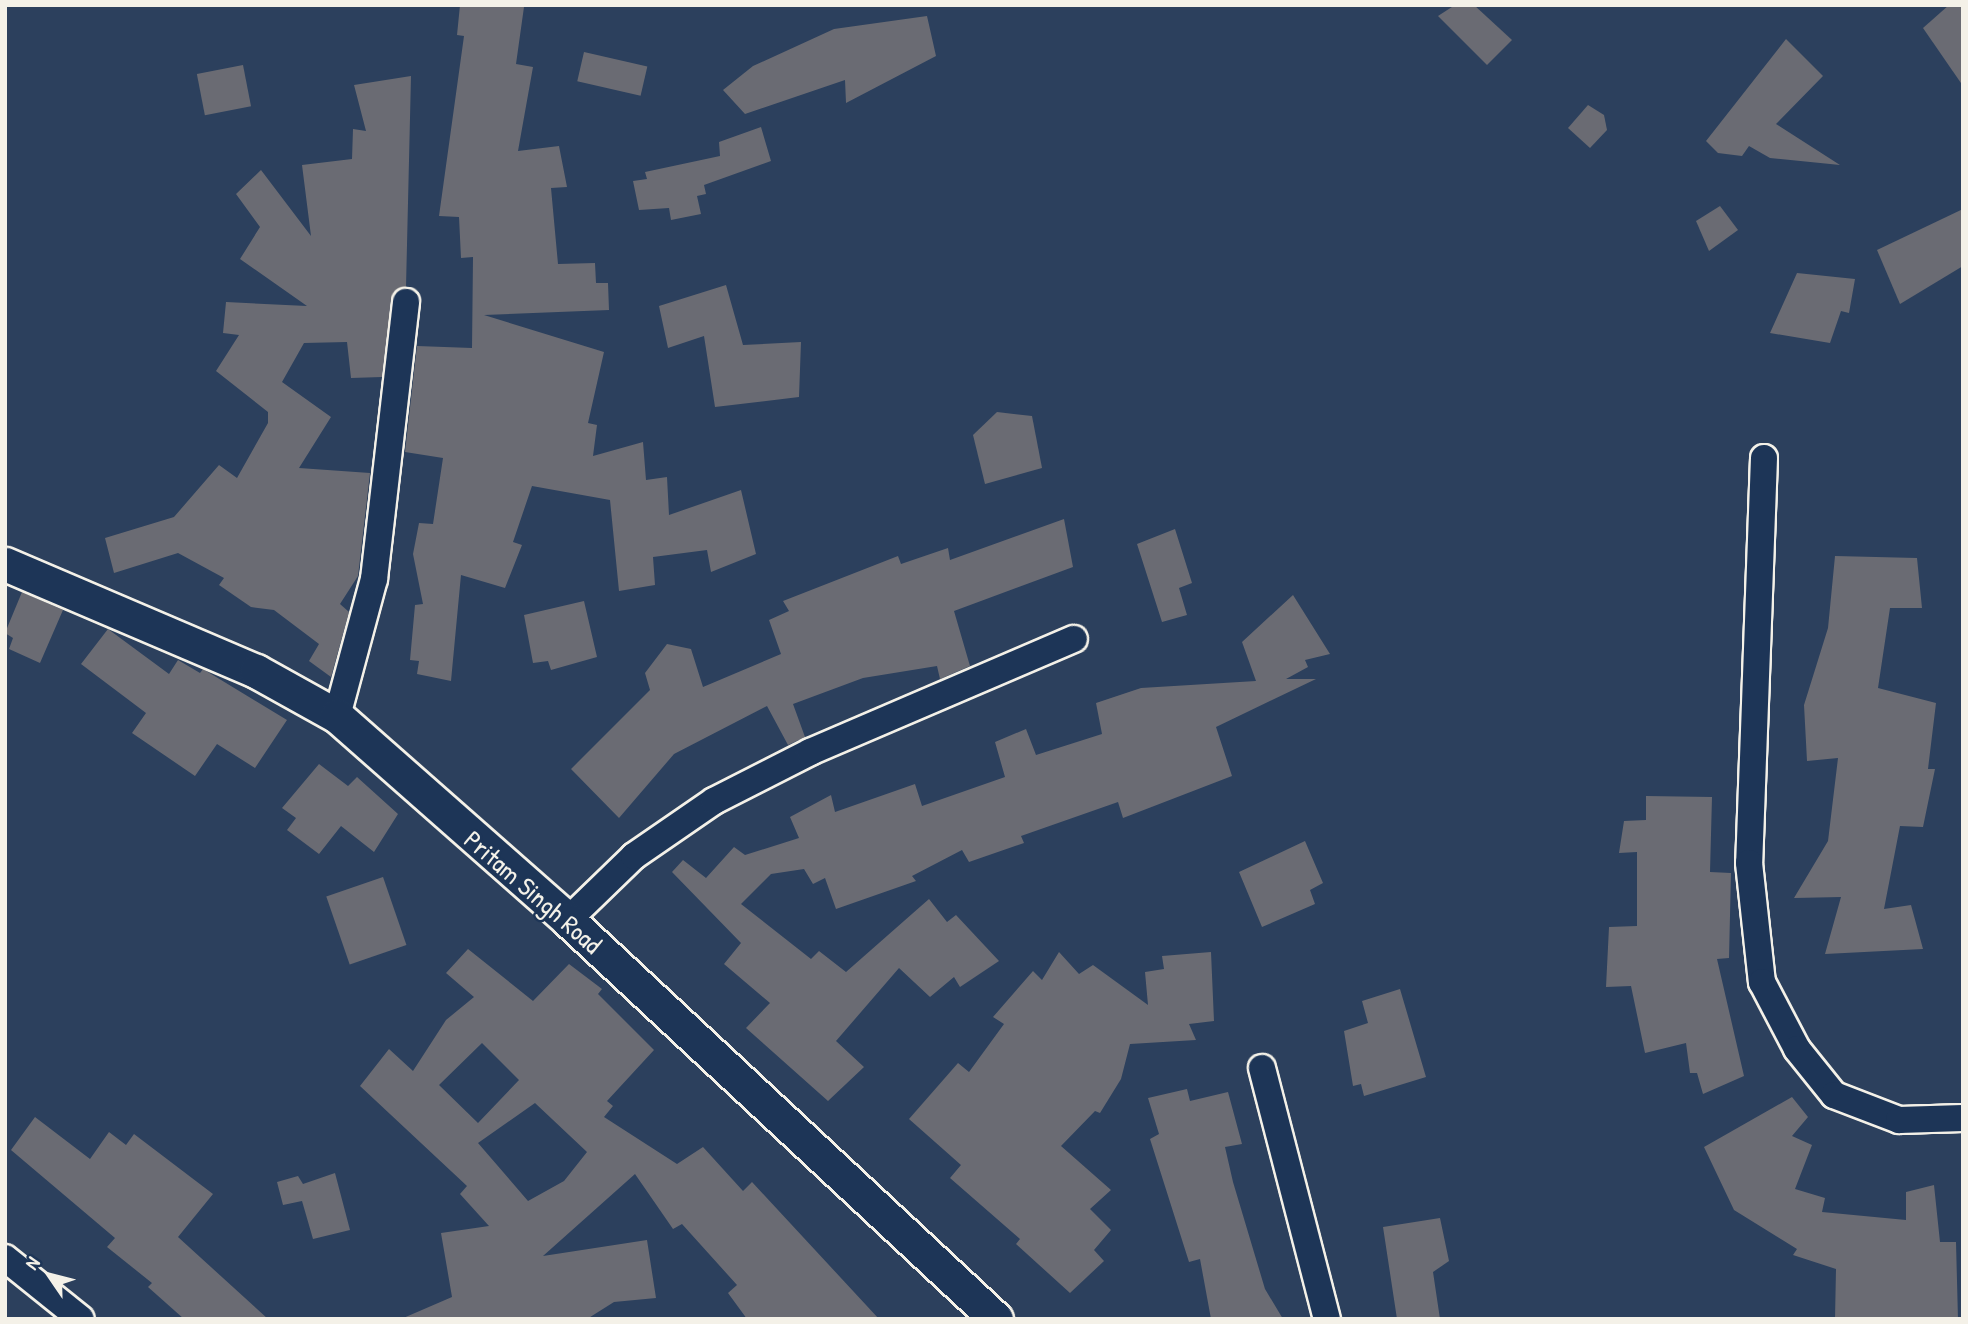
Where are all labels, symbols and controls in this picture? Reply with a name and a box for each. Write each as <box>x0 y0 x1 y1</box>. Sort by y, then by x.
street label: Pritam Singh Road <box>458 824 608 960</box>
north arrow <box>14 1240 84 1310</box>
text: N <box>18 1251 45 1275</box>

